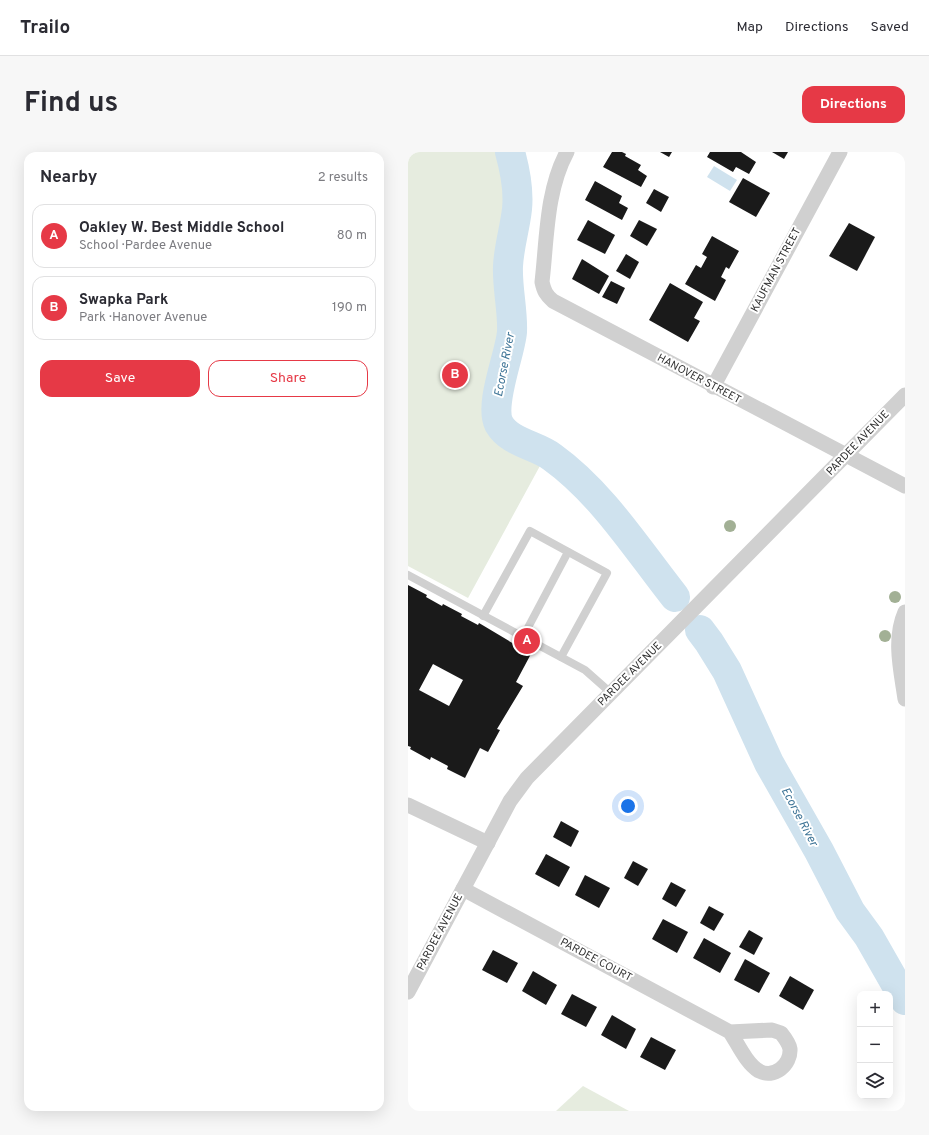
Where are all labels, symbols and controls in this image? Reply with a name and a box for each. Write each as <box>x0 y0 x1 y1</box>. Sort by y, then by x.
text: Trailo <box>20 16 70 40</box>
text: Map <box>737 19 763 36</box>
text: Directions <box>785 19 849 36</box>
text: Saved <box>871 19 909 36</box>
text: Find us <box>24 86 118 122</box>
button: Directions <box>802 86 905 123</box>
text: Nearby <box>40 167 97 189</box>
text: 2 results <box>318 170 368 186</box>
text: Oakley W. Best Middle School <box>79 219 284 238</box>
street label: KAUFMAN STREET <box>748 225 804 315</box>
text: A <box>49 228 59 244</box>
text: 80 m <box>337 228 367 244</box>
text: School · Pardee Avenue <box>79 238 212 254</box>
text: Swapka Park <box>79 291 168 310</box>
text: B <box>50 300 58 316</box>
text: 190 m <box>332 300 367 316</box>
text: Park · Hanover Avenue <box>79 310 207 326</box>
water label: Ecorse River <box>491 330 519 398</box>
street label: HANOVER STREET <box>655 351 743 407</box>
button: Save <box>40 360 200 397</box>
button: Share <box>208 360 368 397</box>
pin: B <box>442 360 468 390</box>
street label: PARDEE AVENUE <box>823 408 893 478</box>
pin: A <box>514 626 540 656</box>
street label: PARDEE AVENUE <box>595 639 665 709</box>
water label: Ecorse River <box>777 785 822 851</box>
your location <box>618 796 638 816</box>
street label: PARDEE AVENUE <box>414 891 466 973</box>
street label: PARDEE COURT <box>558 935 634 985</box>
map controls <box>857 991 893 1099</box>
button: + <box>857 991 893 1027</box>
button: − <box>857 1027 893 1063</box>
button: layers <box>857 1063 893 1099</box>

